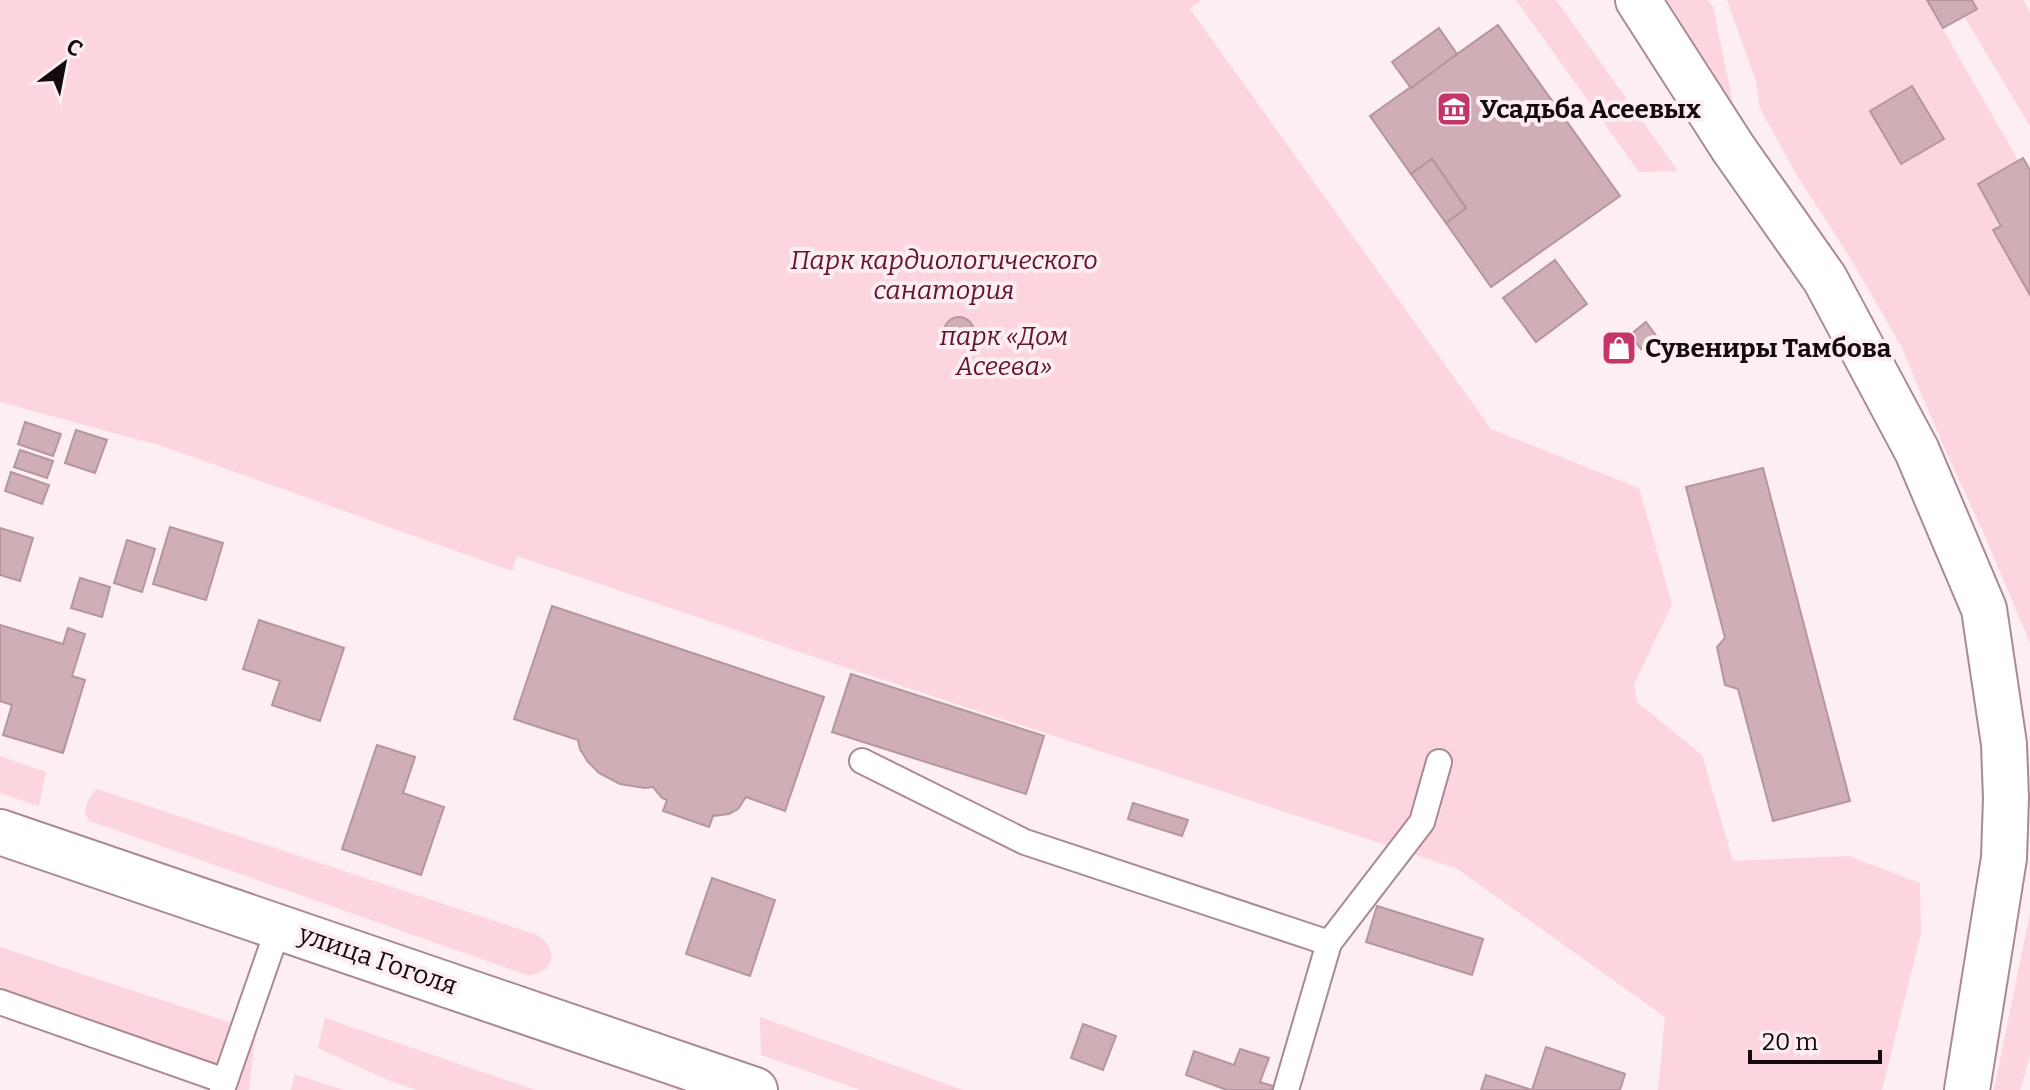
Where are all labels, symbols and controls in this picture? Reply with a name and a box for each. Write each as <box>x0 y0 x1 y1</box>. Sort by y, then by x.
north arrow <box>24 24 104 104</box>
text: С <box>61 32 87 63</box>
museum icon: Усадьба Асеевых <box>1435 90 1473 128</box>
place label: Усадьба Асеевых <box>1480 94 1701 125</box>
park label: Парк кардиологического санатория <box>790 245 1098 306</box>
park label: парк «Дом Асеева» <box>939 321 1068 382</box>
shop icon: Сувениры Тамбова <box>1600 329 1638 367</box>
place label: Сувениры Тамбова <box>1645 333 1892 364</box>
street label: улица Гоголя <box>294 918 461 1002</box>
scale bar <box>1750 1014 1880 1064</box>
text: 20 m <box>1762 1028 1818 1056</box>

